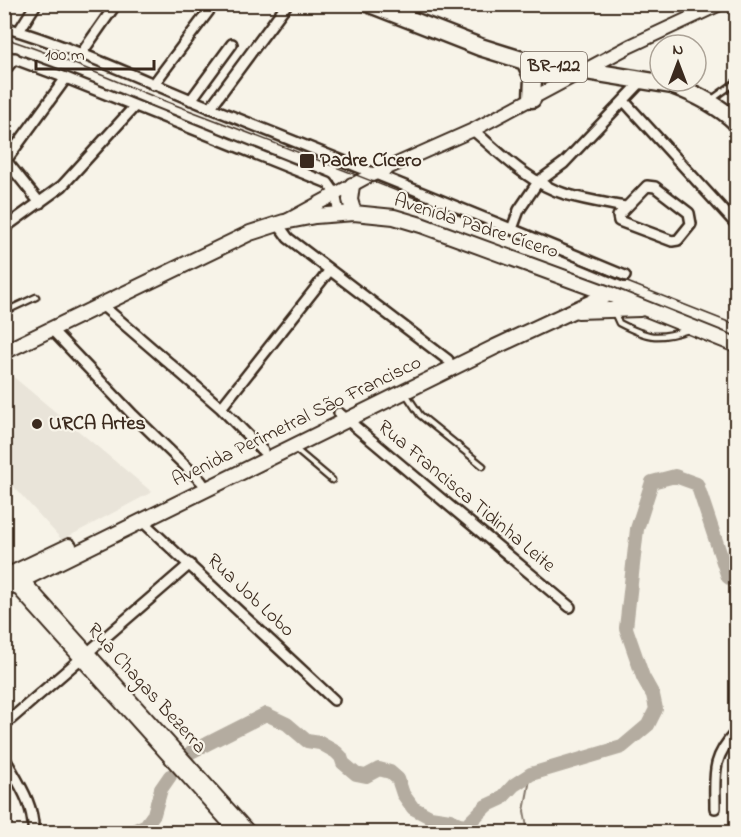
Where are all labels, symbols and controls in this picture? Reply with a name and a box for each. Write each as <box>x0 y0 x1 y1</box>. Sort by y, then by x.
scale bar <box>36 33 154 71</box>
north arrow <box>648 33 708 93</box>
text: N <box>673 38 684 62</box>
text: 100 m <box>45 43 85 69</box>
road number: BR-122 <box>521 52 587 82</box>
place label: Padre Cícero <box>320 147 422 176</box>
marker: Padre Cícero <box>298 152 316 170</box>
street label: Avenida Padre Cícero <box>390 187 562 267</box>
street label: Avenida Perimetral São Francisco <box>167 349 427 495</box>
place label: URCA Artes <box>49 410 146 439</box>
street label: Rua Francisca Tidinha Leite <box>371 414 561 580</box>
marker: URCA Artes <box>30 417 44 431</box>
street label: Rua Job Lobo <box>199 547 301 645</box>
street label: Rua Chagas Bezerra <box>78 617 213 762</box>

